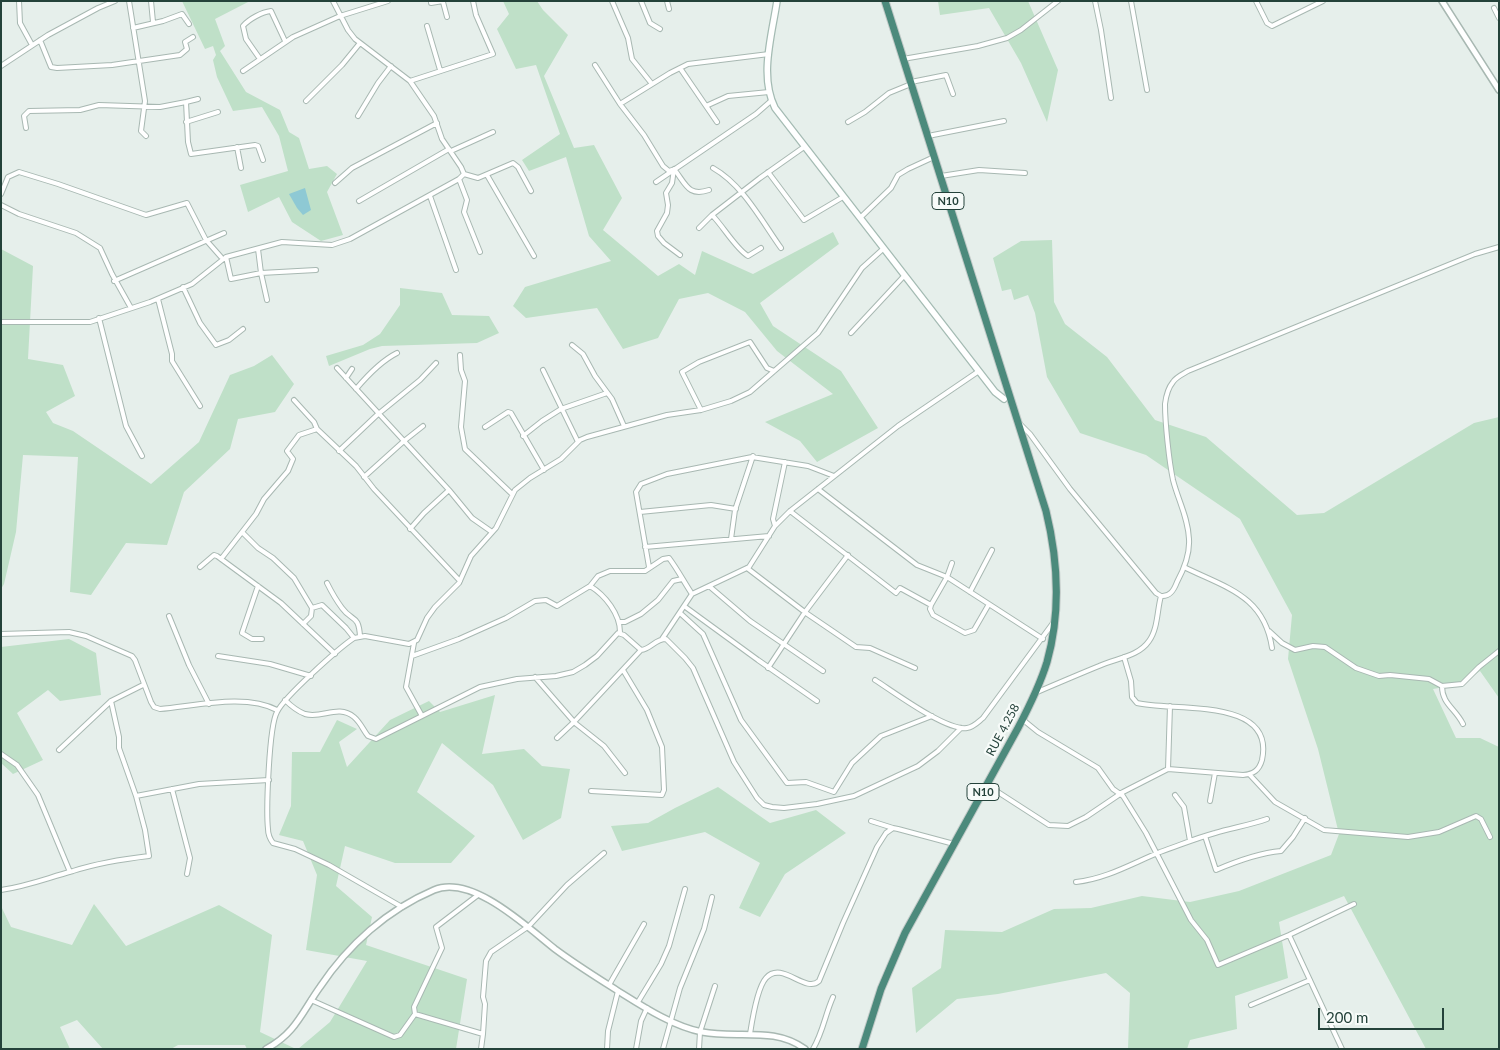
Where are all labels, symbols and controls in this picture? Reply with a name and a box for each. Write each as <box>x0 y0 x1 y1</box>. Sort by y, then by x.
road number: N10 <box>932 192 964 210</box>
street label: RUE 4.258 <box>983 701 1023 759</box>
road number: N10 <box>967 784 999 800</box>
scale bar <box>1320 998 1446 1030</box>
text: 200 m <box>1326 1008 1368 1026</box>

